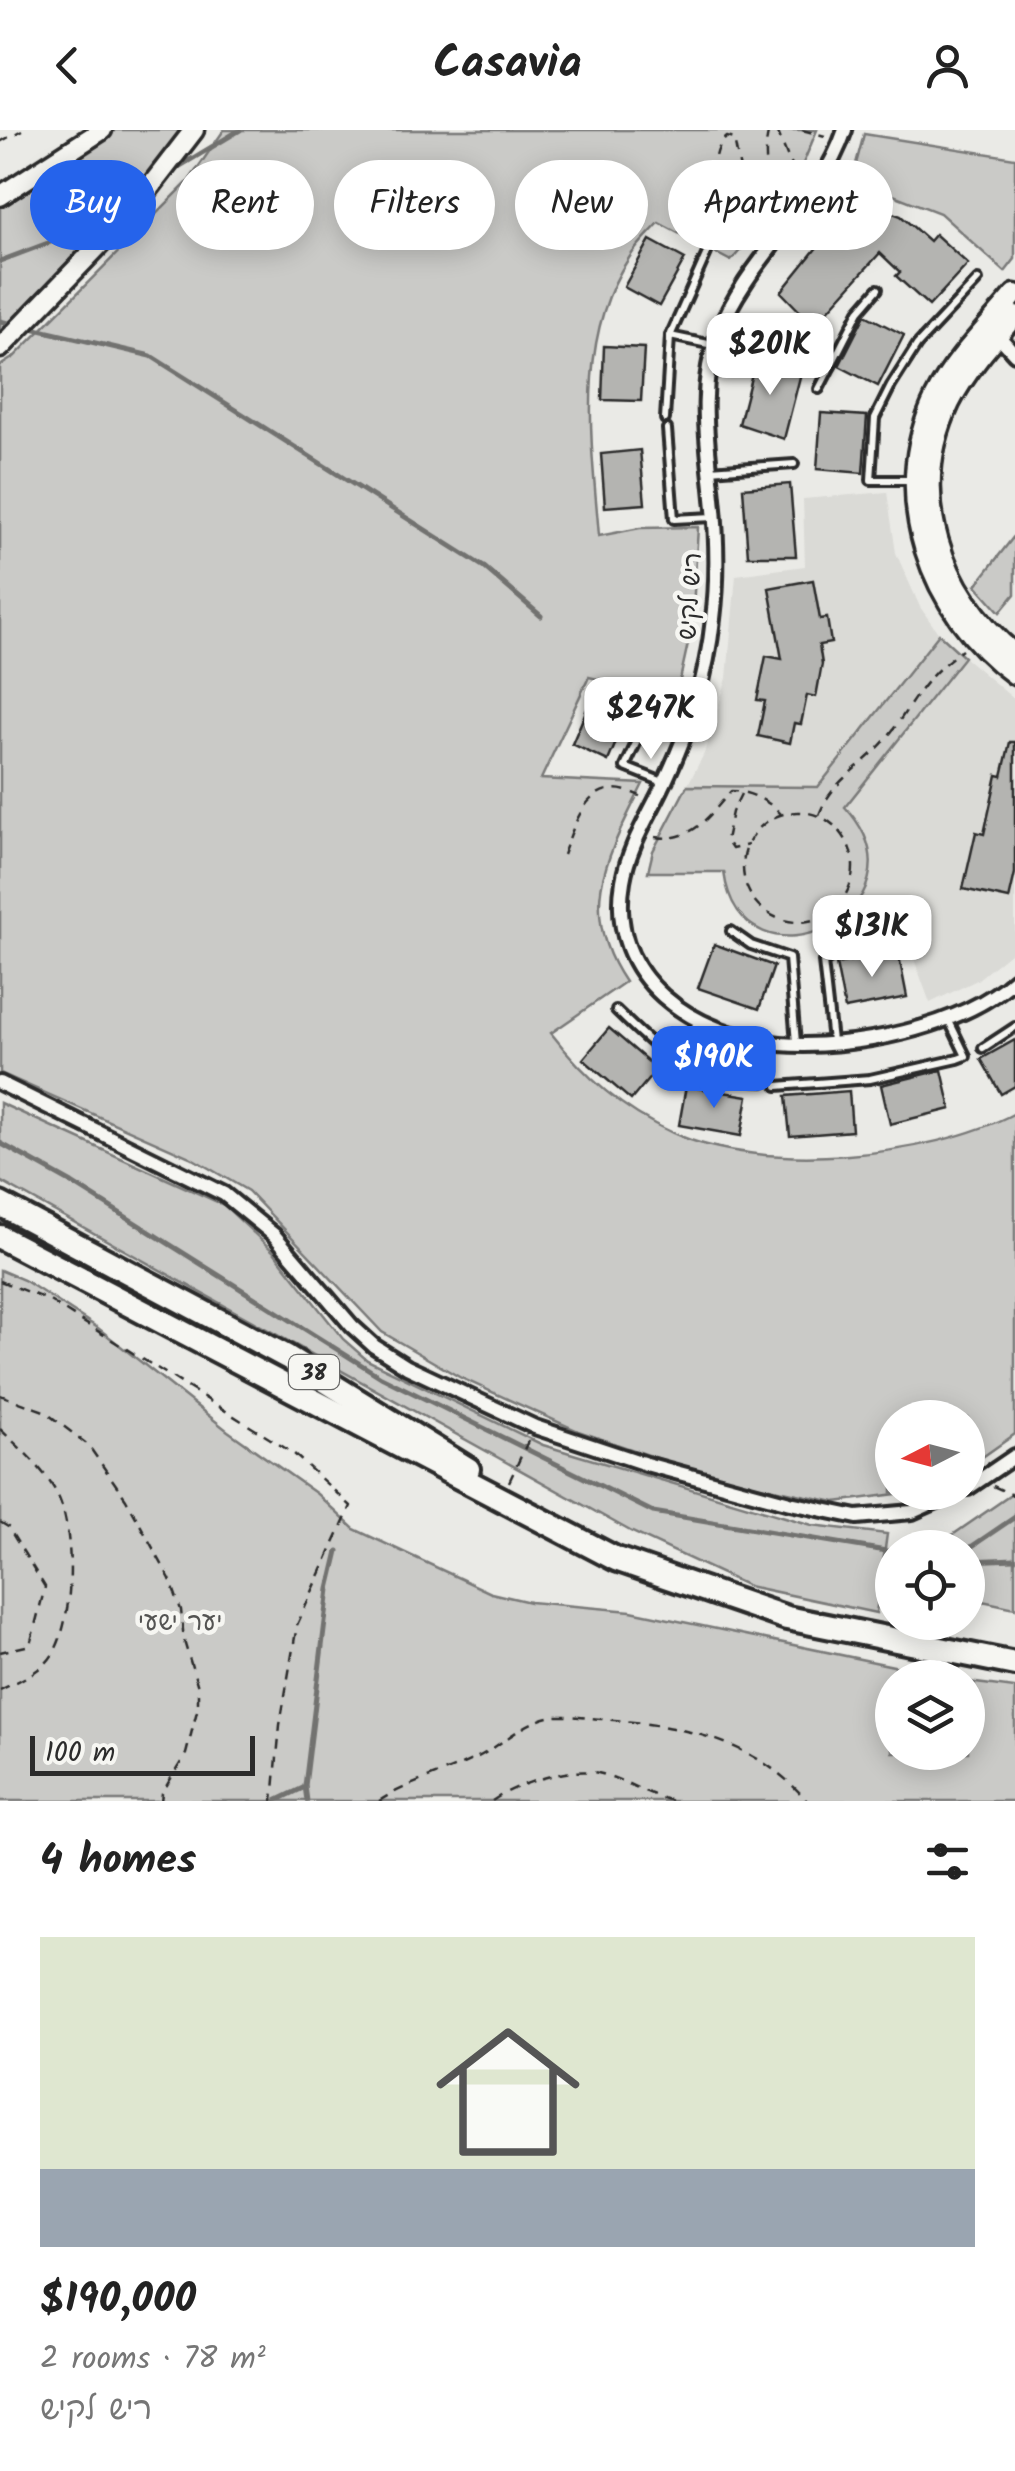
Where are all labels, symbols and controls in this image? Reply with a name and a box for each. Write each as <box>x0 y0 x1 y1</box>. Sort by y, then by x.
text: Casavia <box>433 29 582 101</box>
icon: back <box>40 38 95 93</box>
icon: person <box>920 38 975 93</box>
chip: Buy <box>30 160 156 250</box>
chip: Rent <box>176 160 314 250</box>
chip: Filters <box>334 160 495 250</box>
chip: New <box>515 160 648 250</box>
chip: Apartment <box>668 160 893 250</box>
pin: $201K <box>700 313 840 398</box>
text: $201K <box>729 320 811 371</box>
street label: ריש לקיש <box>668 551 714 641</box>
pin: $247K <box>581 677 721 762</box>
text: $247K <box>606 684 696 735</box>
pin: $131K <box>802 895 942 980</box>
text: $131K <box>834 902 910 953</box>
pin: $190K <box>644 1026 784 1111</box>
text: $190K <box>674 1033 754 1084</box>
road number: 38 <box>289 1355 339 1389</box>
north arrow <box>875 1400 985 1510</box>
map controls <box>875 1400 985 1770</box>
button: locate <box>875 1530 985 1640</box>
park label: יער ישעי <box>138 1603 222 1643</box>
button: layers <box>875 1660 985 1770</box>
scale bar <box>30 1731 255 1776</box>
text: 100 m <box>45 1731 115 1776</box>
text: 4 homes <box>40 1828 196 1895</box>
icon: filters <box>920 1834 975 1889</box>
icon: home <box>418 2002 598 2182</box>
text: $190,000 <box>40 2267 196 2334</box>
text: 2 rooms · 78 m² <box>40 2334 266 2385</box>
text: ריש לקיש <box>40 2385 152 2436</box>

